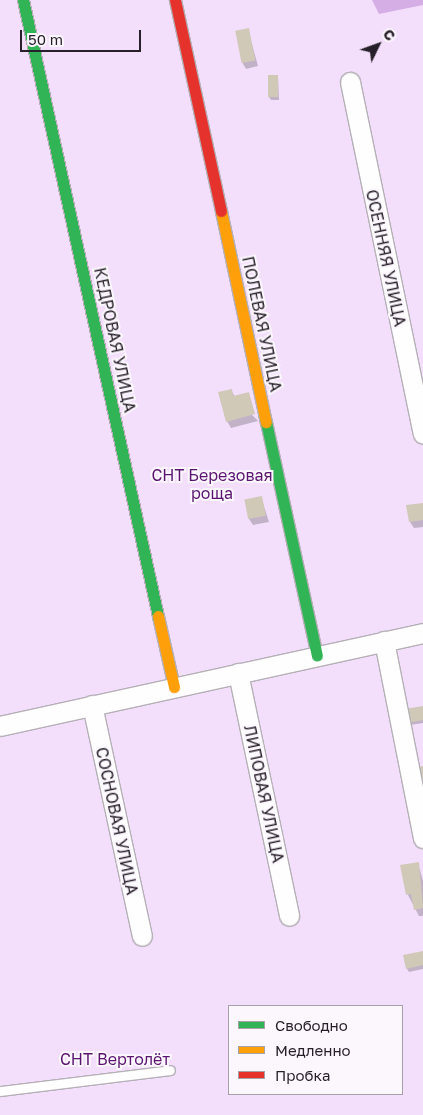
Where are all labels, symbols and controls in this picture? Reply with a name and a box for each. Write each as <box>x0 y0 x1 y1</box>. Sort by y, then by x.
scale bar <box>22 20 144 52</box>
north arrow <box>353 20 403 70</box>
text: С <box>380 25 399 44</box>
text: 50 m <box>28 30 63 48</box>
street label: ОСЕННЯЯ УЛИЦА <box>362 188 410 328</box>
street label: ПОЛЕВАЯ УЛИЦА <box>238 255 286 393</box>
street label: КЕДРОВАЯ УЛИЦА <box>90 266 140 414</box>
park label: СНТ Березовая роща <box>151 465 273 503</box>
street label: ЛИПОВАЯ УЛИЦА <box>240 723 288 865</box>
street label: СОСНОВАЯ УЛИЦА <box>92 745 142 897</box>
legend <box>228 1005 403 1095</box>
text: Свободно <box>275 1016 348 1034</box>
text: Медленно <box>275 1041 351 1059</box>
park label: СНТ Вертолёт <box>60 1049 170 1069</box>
text: Пробка <box>275 1066 330 1084</box>

